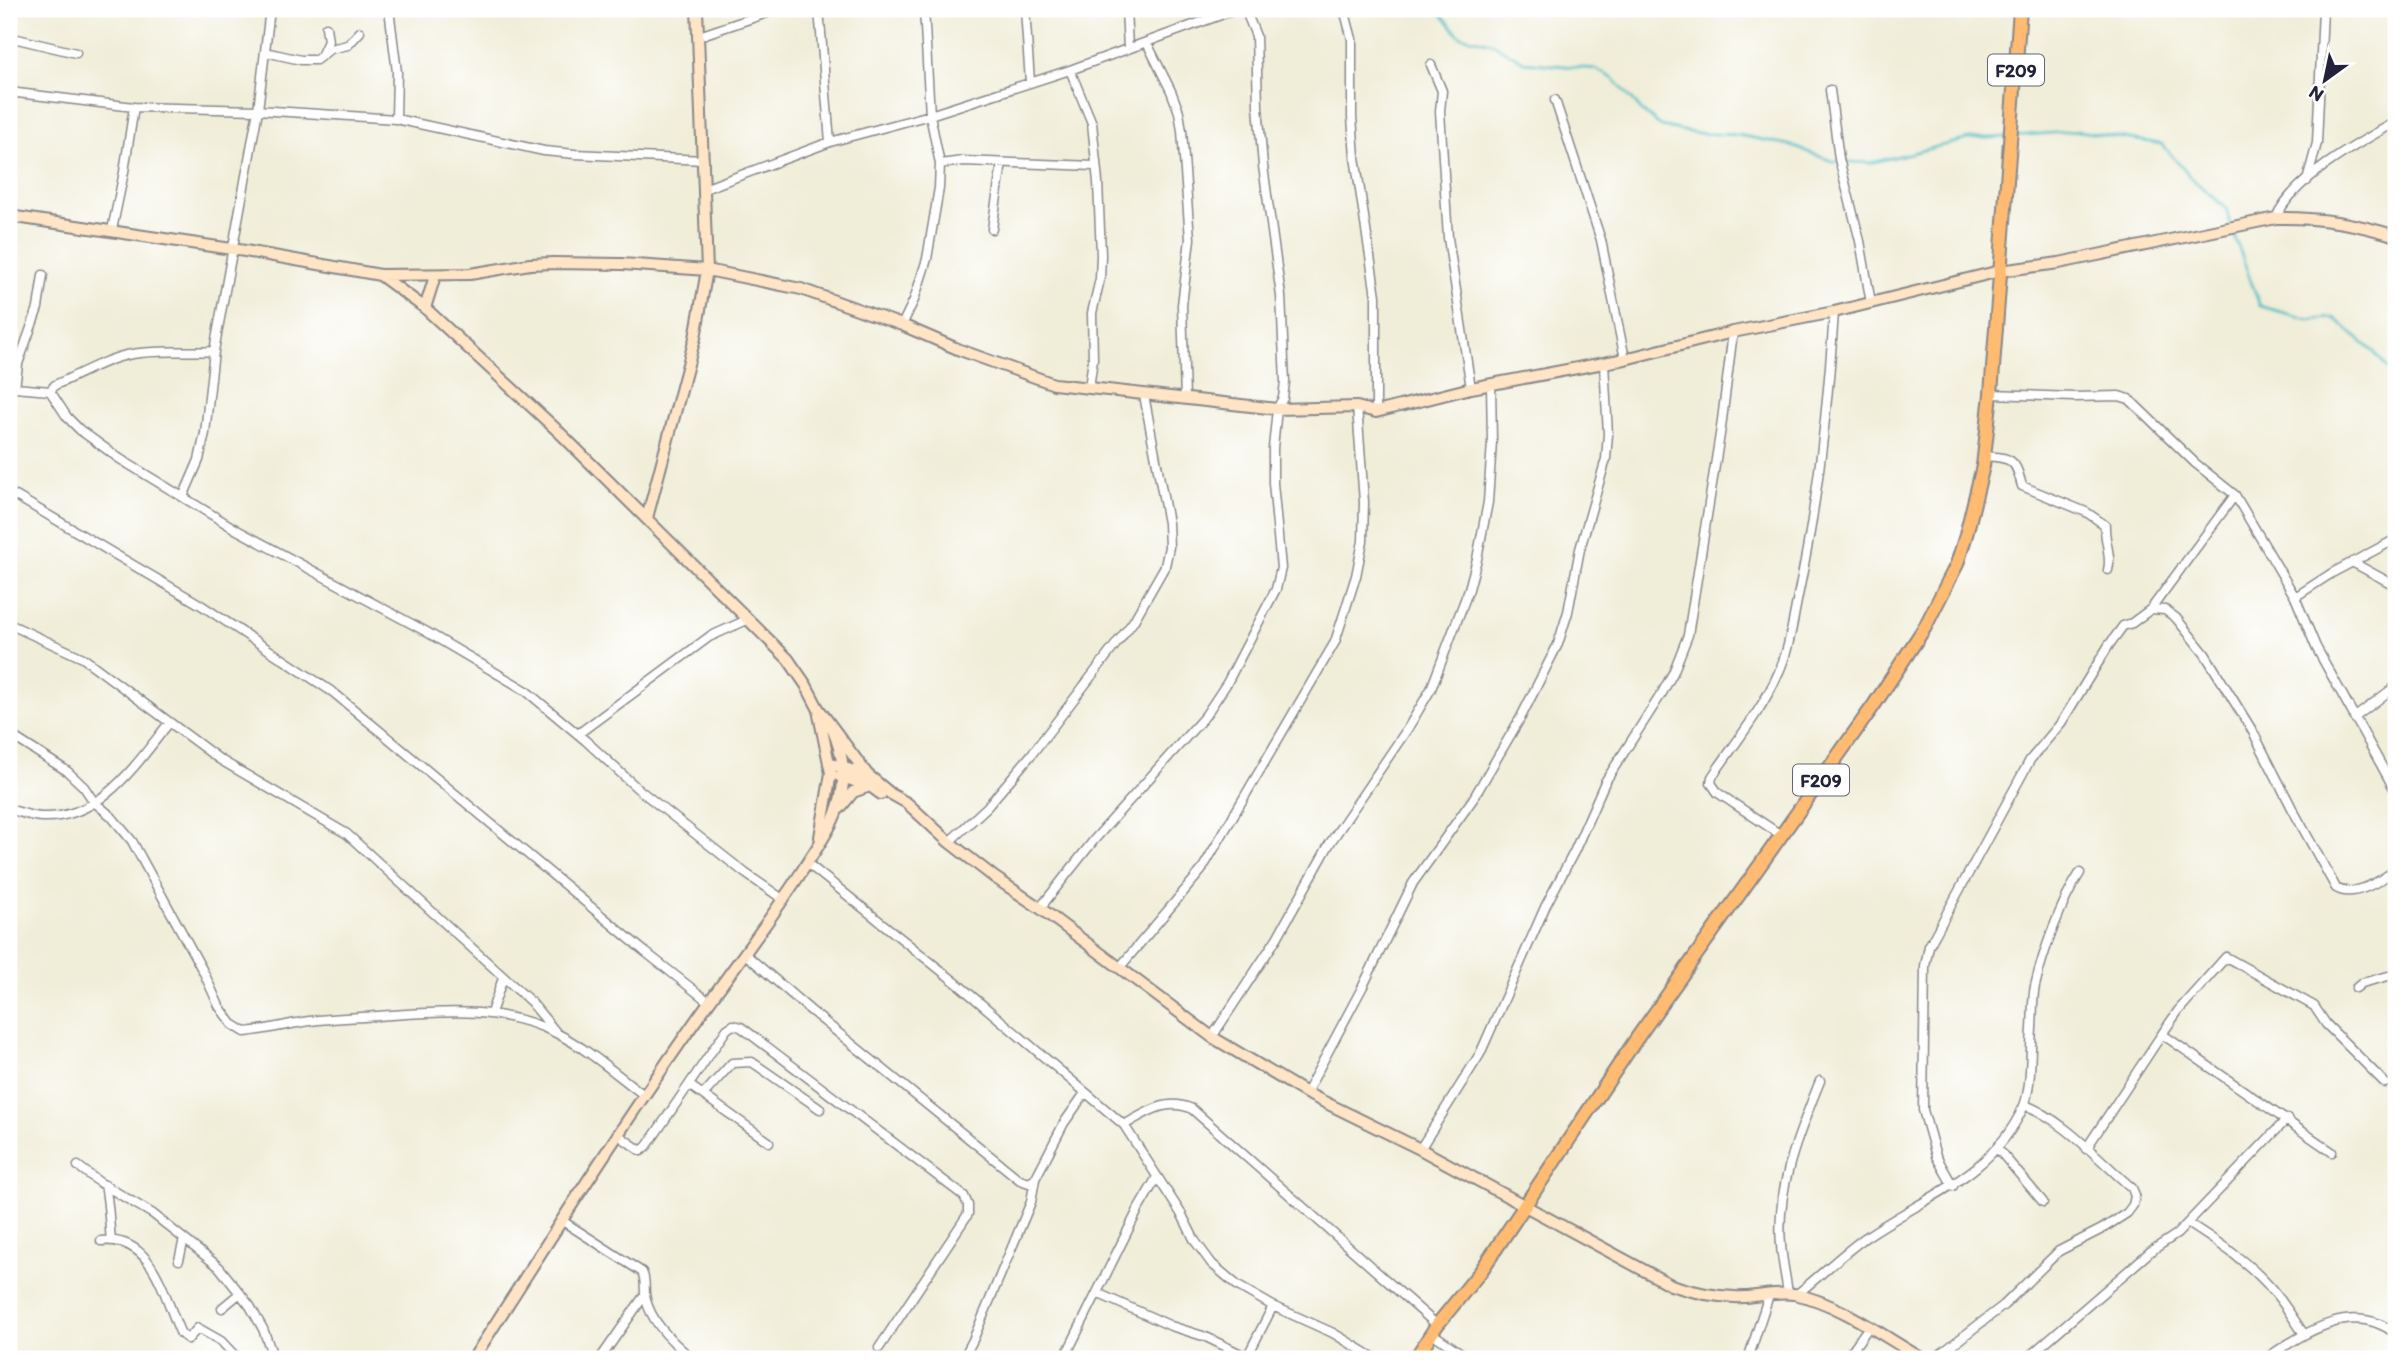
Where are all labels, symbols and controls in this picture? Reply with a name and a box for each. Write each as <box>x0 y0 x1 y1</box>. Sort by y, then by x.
north arrow <box>2290 46 2360 116</box>
road number: F209 <box>1988 54 2044 86</box>
text: N <box>2304 81 2328 107</box>
road number: F209 <box>1793 764 1849 796</box>

